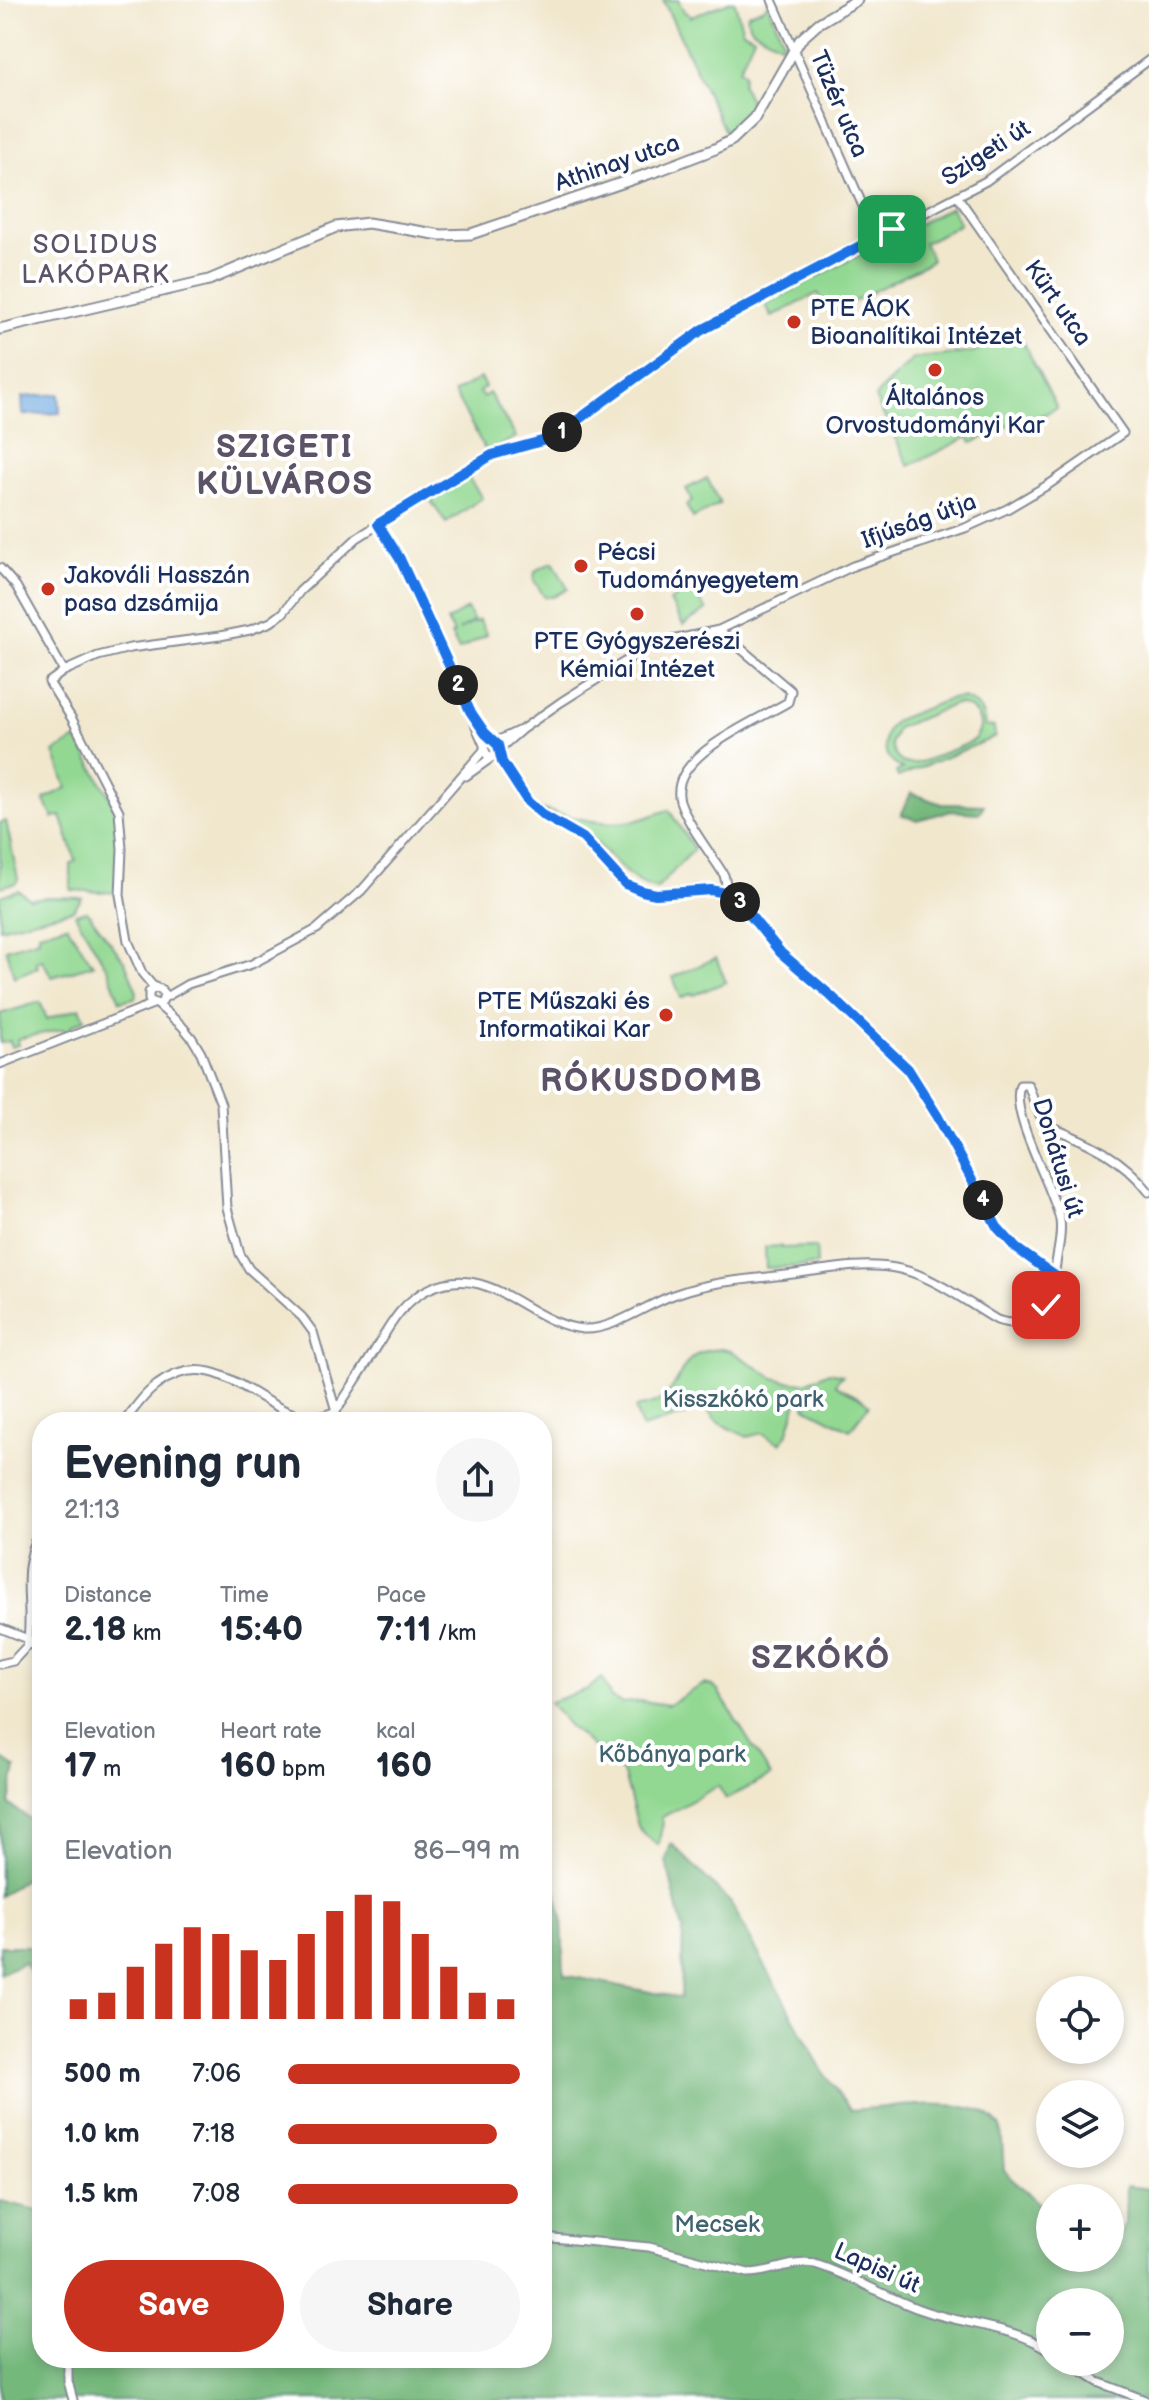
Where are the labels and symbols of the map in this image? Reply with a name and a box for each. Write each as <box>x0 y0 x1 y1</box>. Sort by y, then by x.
street label: Tüzér utca <box>804 46 874 162</box>
street label: Szigeti út <box>936 113 1036 192</box>
street label: Athinay utca <box>551 128 683 198</box>
pin <box>858 195 926 263</box>
district label: SOLIDUS LAKÓPARK <box>21 230 171 291</box>
street label: Kürt utca <box>1018 255 1098 351</box>
place label: PTE ÁOK Bioanalítikai Intézet <box>810 293 1023 351</box>
marker: PTE ÁOK Bioanalítikai Intézet <box>785 313 803 331</box>
marker: Általános Orvostudományi Kar <box>926 361 944 379</box>
place label: Általános Orvostudományi Kar <box>825 382 1045 440</box>
pin: 1 <box>542 412 582 452</box>
district label: SZIGETI KÜLVÁROS <box>196 428 374 504</box>
street label: Ifjúság útja <box>858 487 980 555</box>
place label: Pécsi Tudományegyetem <box>597 538 799 595</box>
marker: Pécsi Tudományegyetem <box>572 557 590 575</box>
place label: Jakováli Hasszán pasa dzsámija <box>64 561 250 618</box>
marker: Jakováli Hasszán pasa dzsámija <box>39 580 57 598</box>
marker: PTE Gyógyszerészi Kémiai Intézet <box>628 605 646 623</box>
place label: PTE Gyógyszerészi Kémiai Intézet <box>534 627 740 684</box>
pin: 2 <box>438 665 478 705</box>
pin: 3 <box>720 882 760 922</box>
place label: PTE Műszaki és Informatikai Kar <box>477 987 650 1044</box>
marker: PTE Műszaki és Informatikai Kar <box>657 1006 675 1024</box>
district label: RÓKUSDOMB <box>540 1060 764 1101</box>
street label: Donátusi út <box>1026 1095 1090 1222</box>
pin: 4 <box>963 1180 1003 1220</box>
pin <box>1012 1271 1080 1339</box>
park label: Kisszkókó park <box>663 1385 824 1414</box>
district label: SZKÓKÓ <box>751 1637 891 1678</box>
park label: Kőbánya park <box>598 1740 746 1769</box>
park label: Mecsek <box>674 2210 760 2239</box>
street label: Lapisi út <box>830 2236 925 2300</box>

